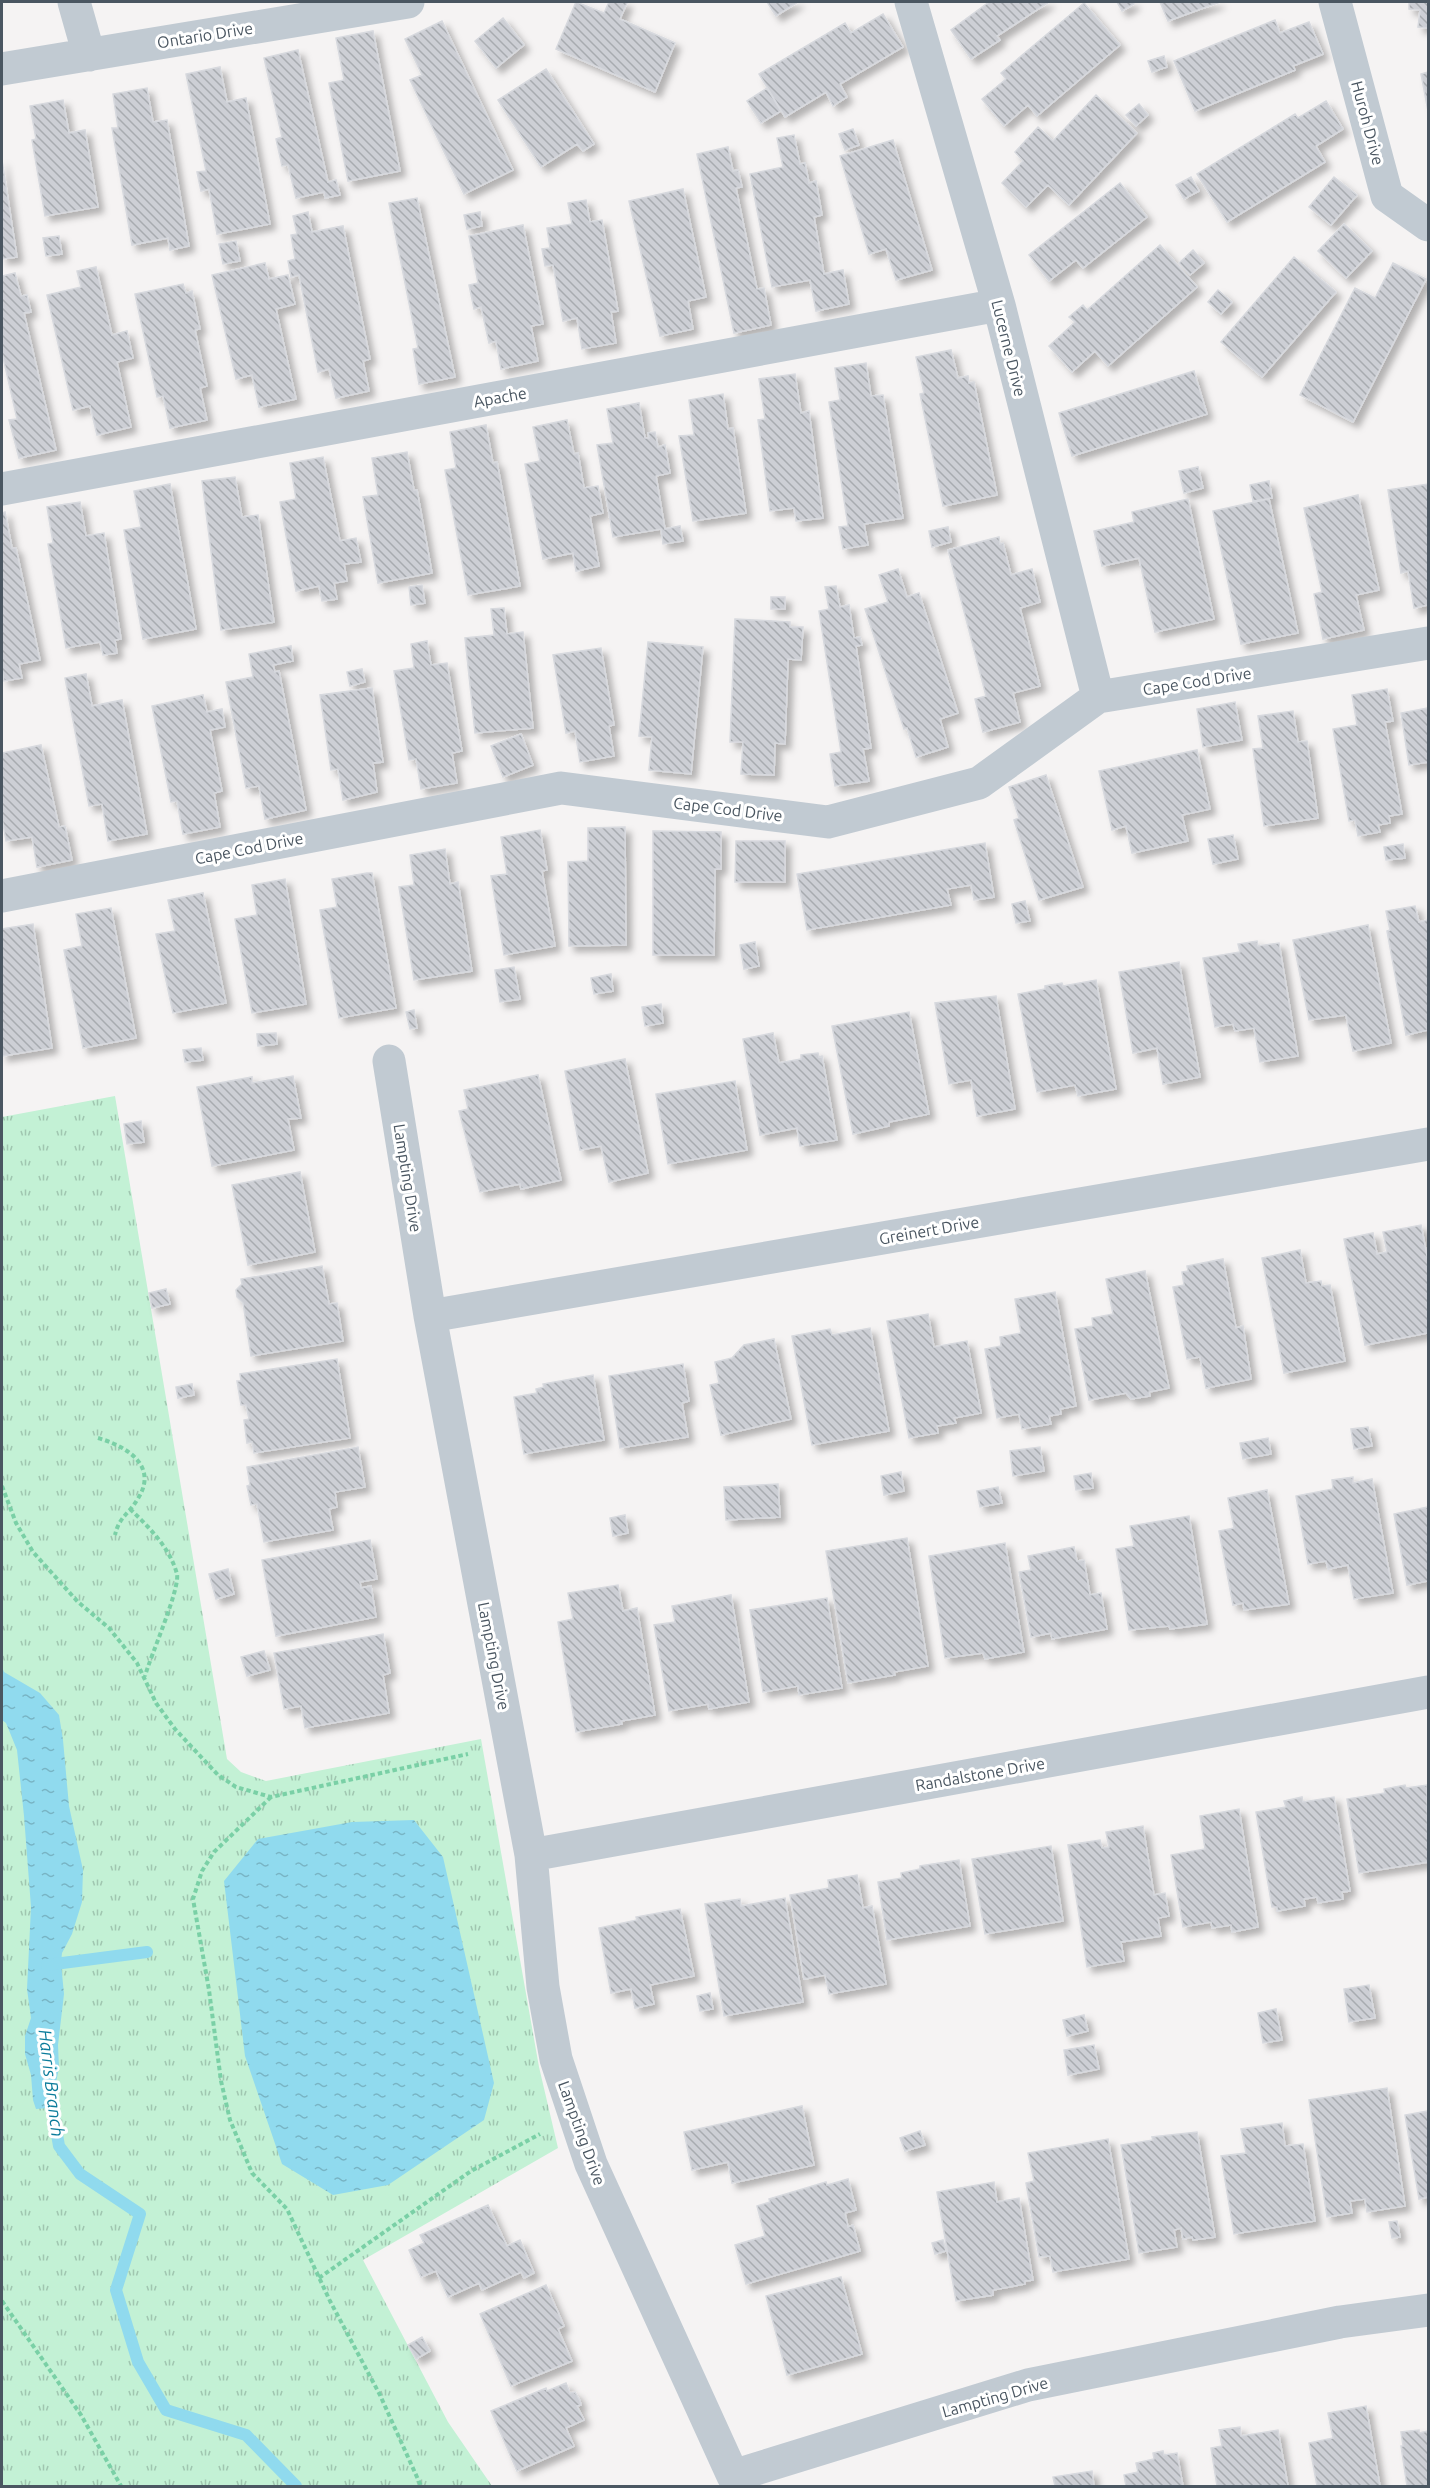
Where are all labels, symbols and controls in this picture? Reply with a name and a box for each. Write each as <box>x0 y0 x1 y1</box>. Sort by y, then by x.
street label: Ontario Drive <box>156 19 254 51</box>
street label: Huroh Drive <box>1348 79 1388 167</box>
street label: Lucerne Drive <box>988 298 1030 398</box>
street label: Apache <box>472 383 528 411</box>
street label: Cape Cod Drive <box>1141 664 1253 698</box>
street label: Cape Cod Drive <box>672 793 784 825</box>
street label: Cape Cod Drive <box>193 829 305 867</box>
street label: Lampting Drive <box>391 1122 425 1234</box>
street label: Greinert Drive <box>878 1212 980 1248</box>
street label: Lampting Drive <box>475 1601 513 1711</box>
street label: Randalstone Drive <box>914 1754 1046 1794</box>
water label: Harris Branch <box>36 2028 68 2138</box>
street label: Lampting Drive <box>555 2078 609 2188</box>
street label: Lampting Drive <box>940 2373 1050 2421</box>

